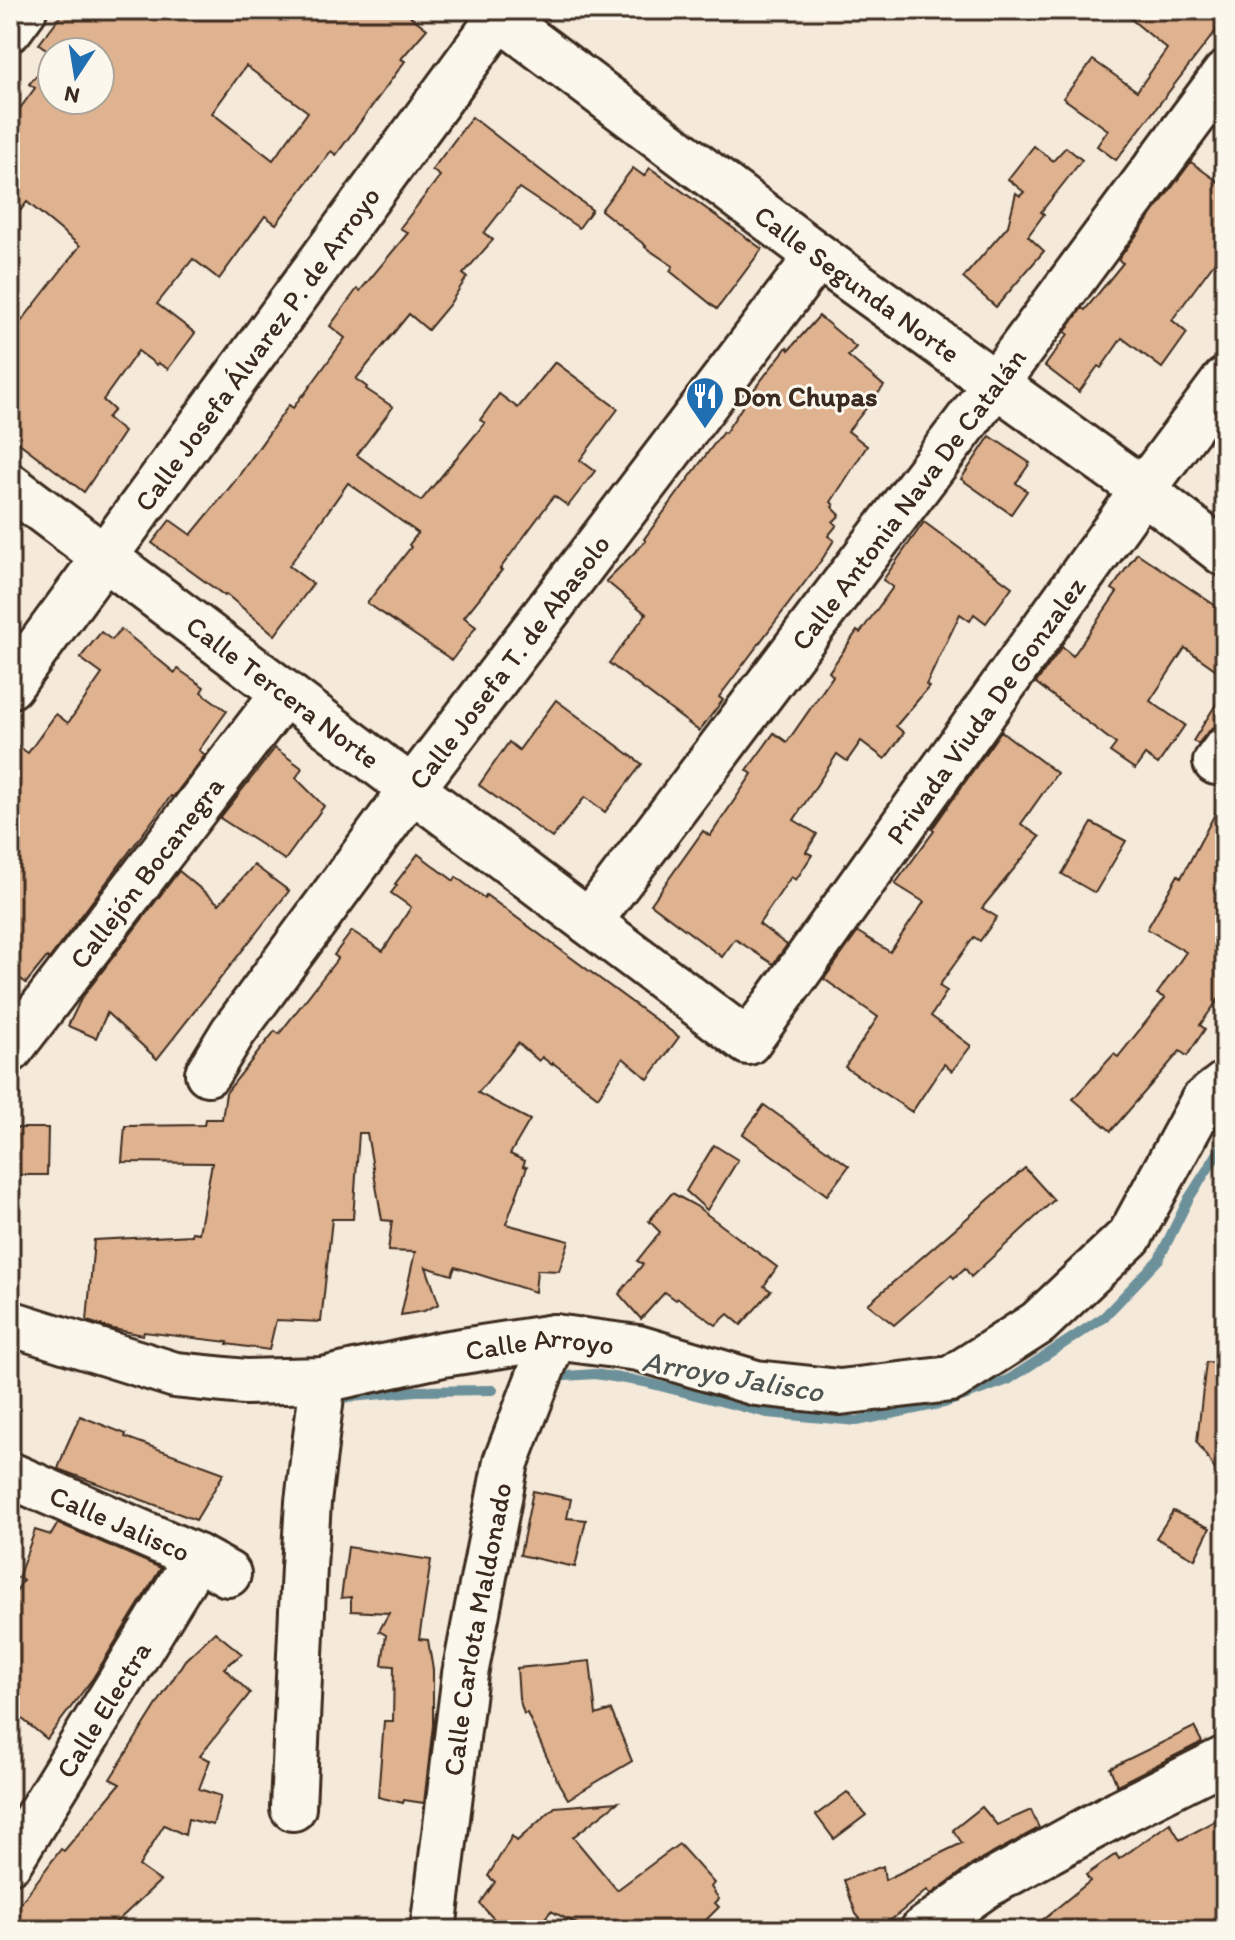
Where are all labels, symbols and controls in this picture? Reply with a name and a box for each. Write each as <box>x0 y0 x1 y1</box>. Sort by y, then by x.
north arrow <box>36 36 116 116</box>
text: N <box>62 80 82 110</box>
street label: Calle Josefa Álvarez P. de Arroyo <box>127 180 387 518</box>
street label: Calle Segunda Norte <box>748 197 967 370</box>
street label: Calle Antonia Nava De Catalán <box>783 341 1033 657</box>
restaurant icon: Don Chupas <box>684 375 726 430</box>
place label: Don Chupas <box>733 379 877 413</box>
street label: Calle Josefa T. de Abasolo <box>401 527 617 796</box>
street label: Privada Viuda De Gonzalez <box>878 570 1093 850</box>
street label: Calle Tercera Norte <box>180 608 387 776</box>
street label: Callejón Bocanegra <box>62 769 231 975</box>
street label: Calle Arroyo <box>463 1320 616 1367</box>
water label: Arroyo Jalisco <box>640 1342 827 1410</box>
street label: Calle Jalisco <box>44 1477 195 1569</box>
street label: Calle Carlota Maldonado <box>435 1480 519 1778</box>
street label: Calle Electra <box>48 1634 158 1784</box>

